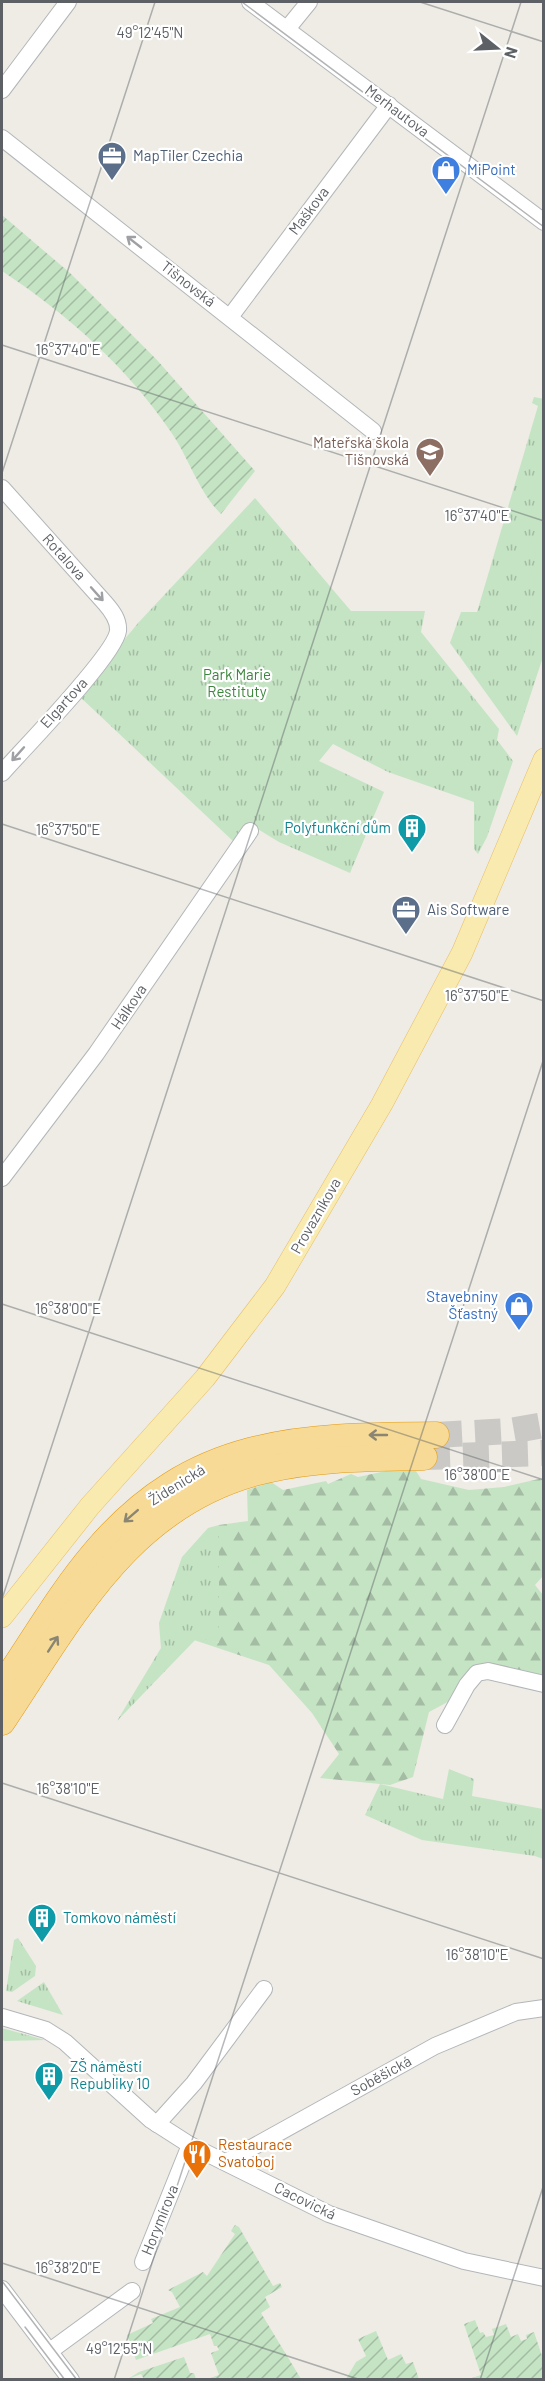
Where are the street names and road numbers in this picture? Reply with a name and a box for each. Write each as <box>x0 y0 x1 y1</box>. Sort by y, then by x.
street label: Merhautova <box>362 80 433 140</box>
street label: Maškova <box>284 183 332 238</box>
street label: Tišnovská <box>158 256 219 310</box>
street label: Rotalova <box>39 529 90 583</box>
street label: Elgartova <box>36 673 91 731</box>
street label: Hálkova <box>107 980 150 1032</box>
street label: Provazníkova <box>286 1174 344 1257</box>
street label: Židenická <box>145 1460 208 1508</box>
street label: Soběšická <box>347 2051 414 2099</box>
street label: Cacovická <box>272 2178 339 2223</box>
street label: Horymírova <box>137 2182 181 2257</box>

